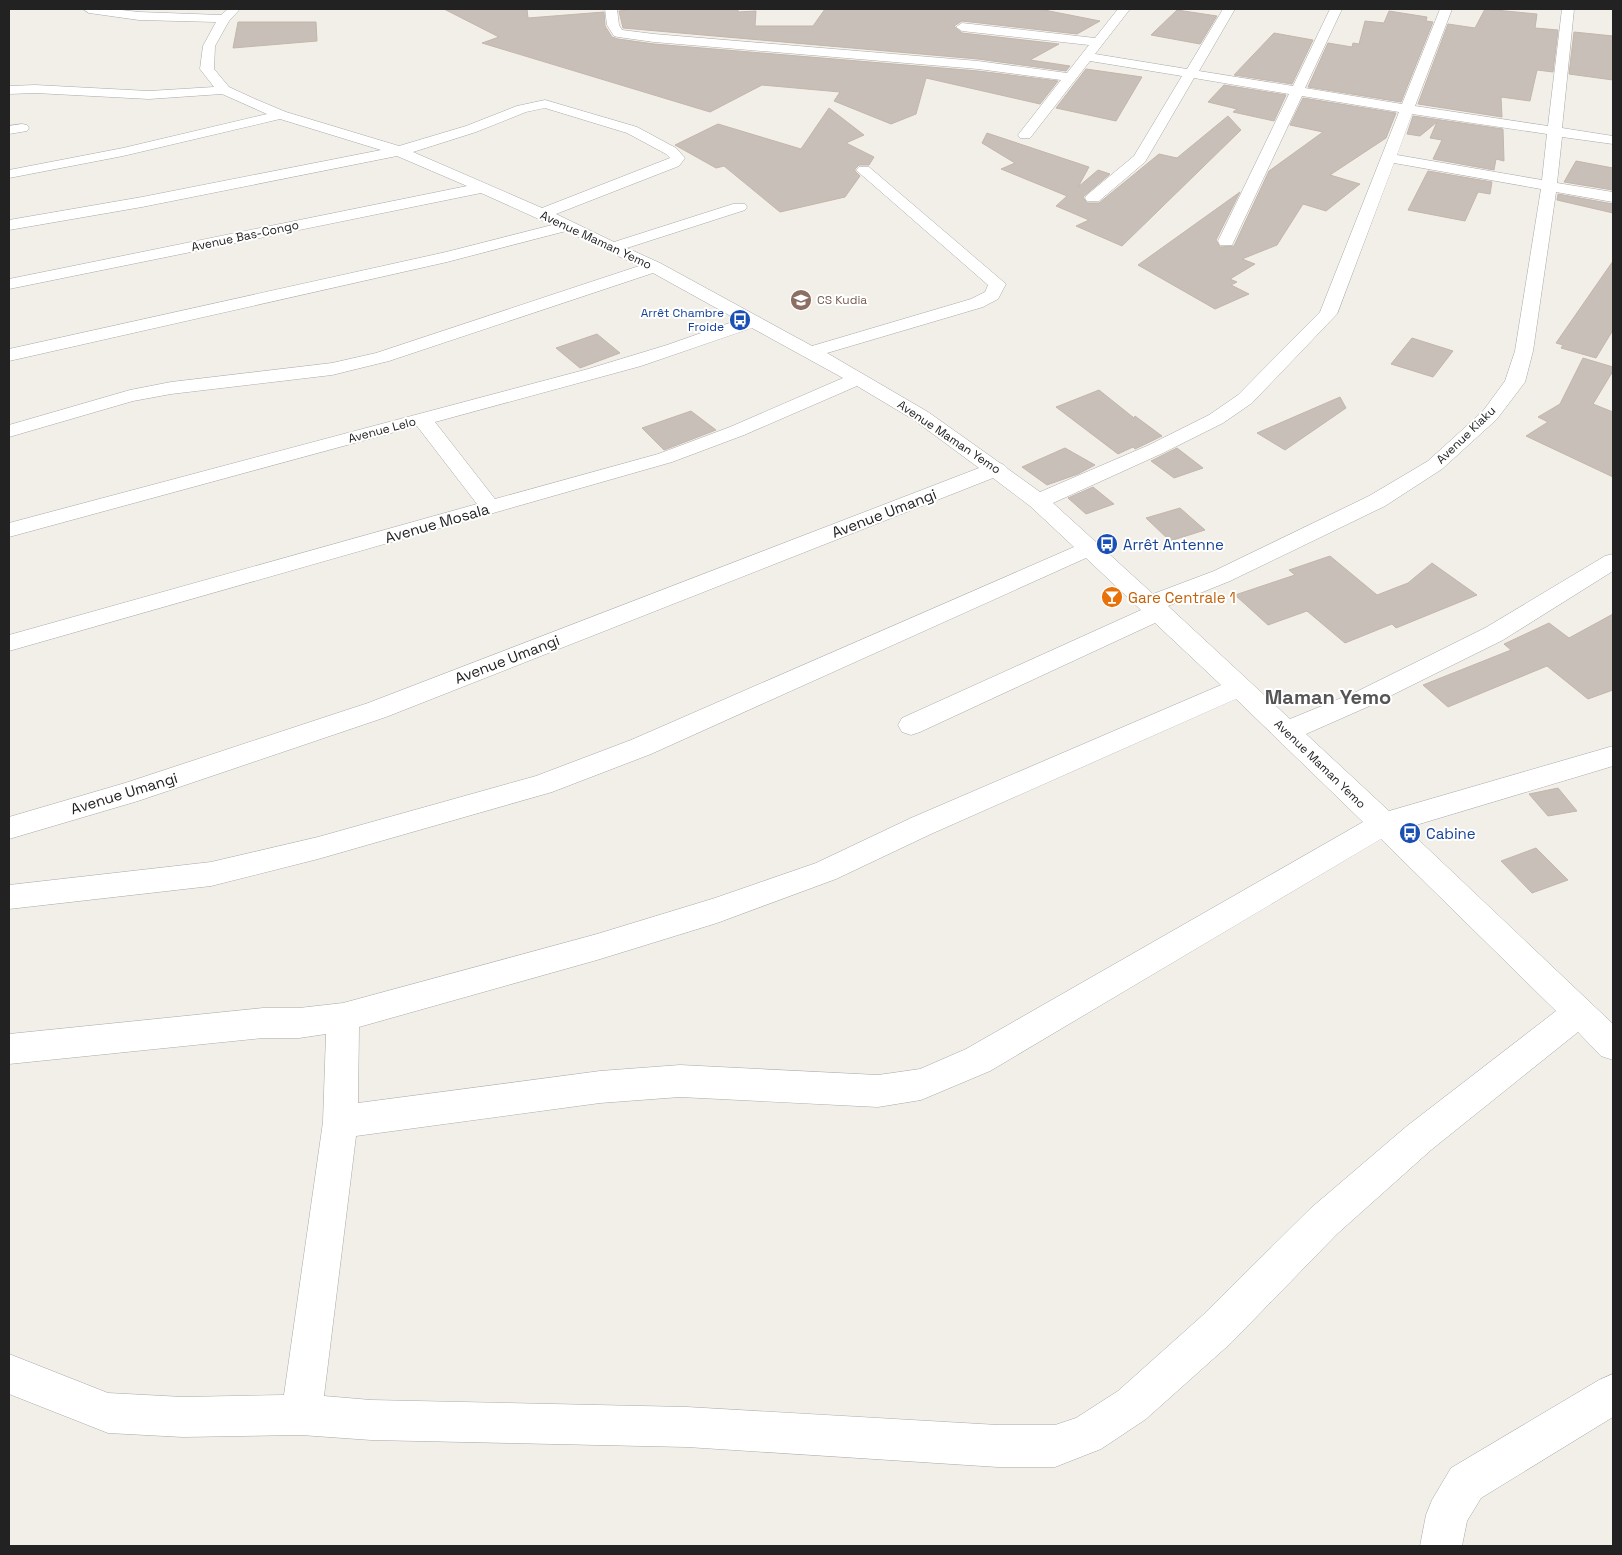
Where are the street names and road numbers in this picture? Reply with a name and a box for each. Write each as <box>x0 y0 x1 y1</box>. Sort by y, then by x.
street label: Avenue Maman Yemo <box>538 207 654 273</box>
street label: Avenue Bas-Congo <box>190 217 300 255</box>
street label: Avenue Maman Yemo <box>894 396 1004 478</box>
street label: Avenue Kiaku <box>1433 403 1499 467</box>
street label: Avenue Lelo <box>346 413 418 447</box>
street label: Avenue Umangi <box>829 484 939 542</box>
street label: Avenue Mosala <box>383 499 492 547</box>
street label: Avenue Umangi <box>452 630 562 688</box>
street label: Avenue Maman Yemo <box>1271 716 1369 812</box>
street label: Avenue Umangi <box>68 768 180 818</box>

